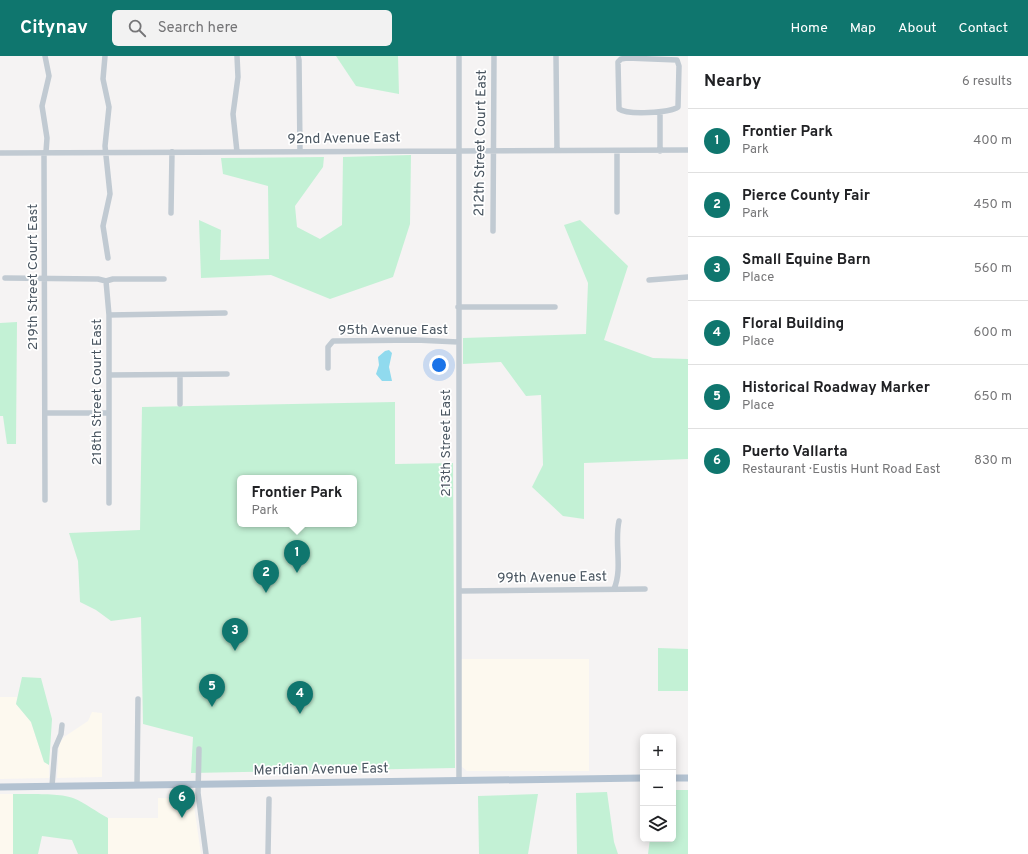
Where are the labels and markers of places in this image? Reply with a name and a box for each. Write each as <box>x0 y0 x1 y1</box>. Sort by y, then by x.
pin: 1 <box>284 540 310 573</box>
pin: 2 <box>253 560 279 593</box>
pin: 3 <box>222 618 248 651</box>
pin: 5 <box>199 674 225 707</box>
pin: 4 <box>287 681 313 714</box>
pin: 6 <box>169 785 195 818</box>

